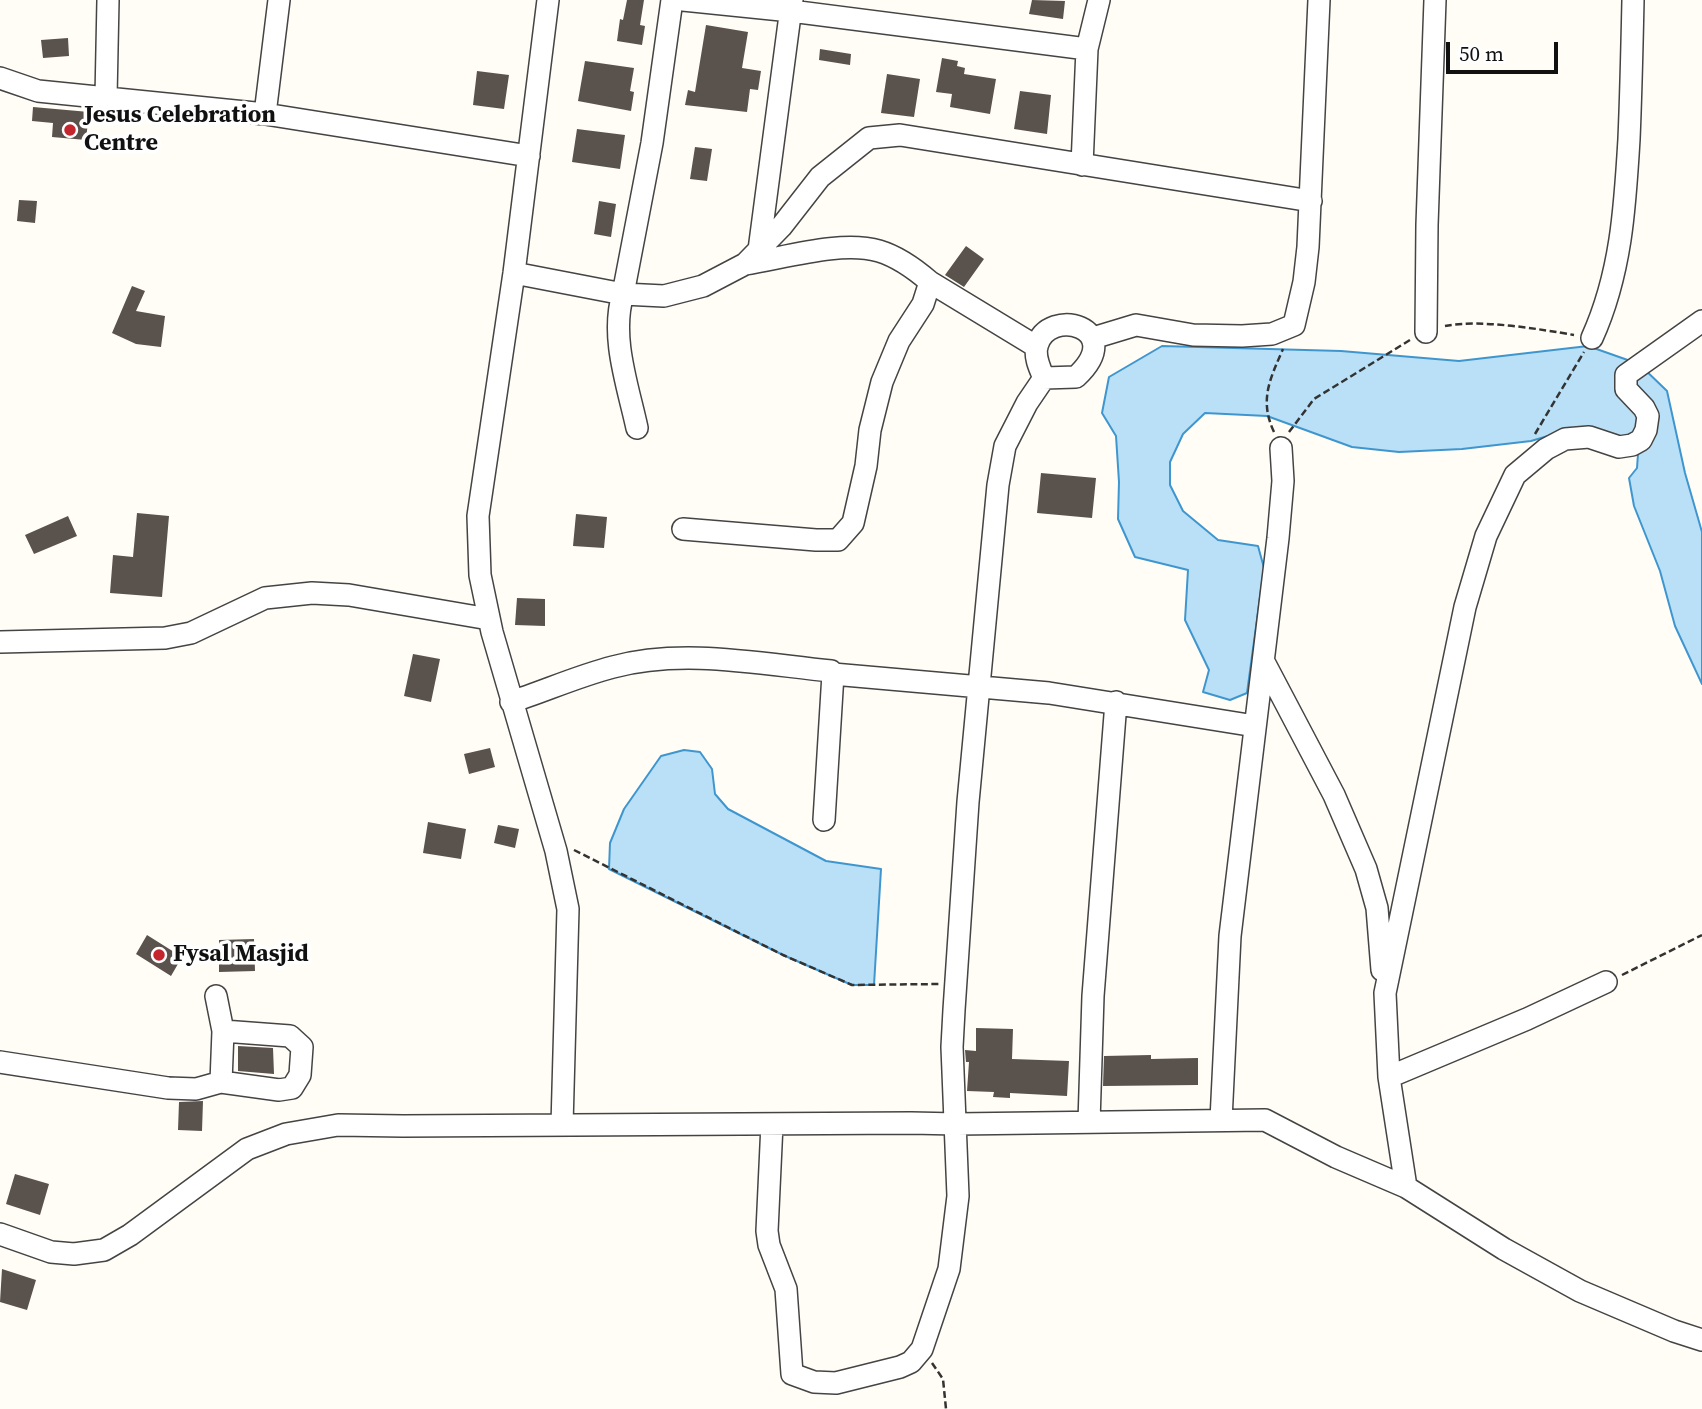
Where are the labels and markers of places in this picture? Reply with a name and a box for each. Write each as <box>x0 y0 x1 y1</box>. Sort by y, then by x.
place label: Jesus Celebration Centre <box>84 102 276 158</box>
marker: Jesus Celebration Centre <box>62 122 78 138</box>
place label: Fysal Masjid <box>173 941 309 969</box>
marker: Fysal Masjid <box>151 947 167 963</box>

